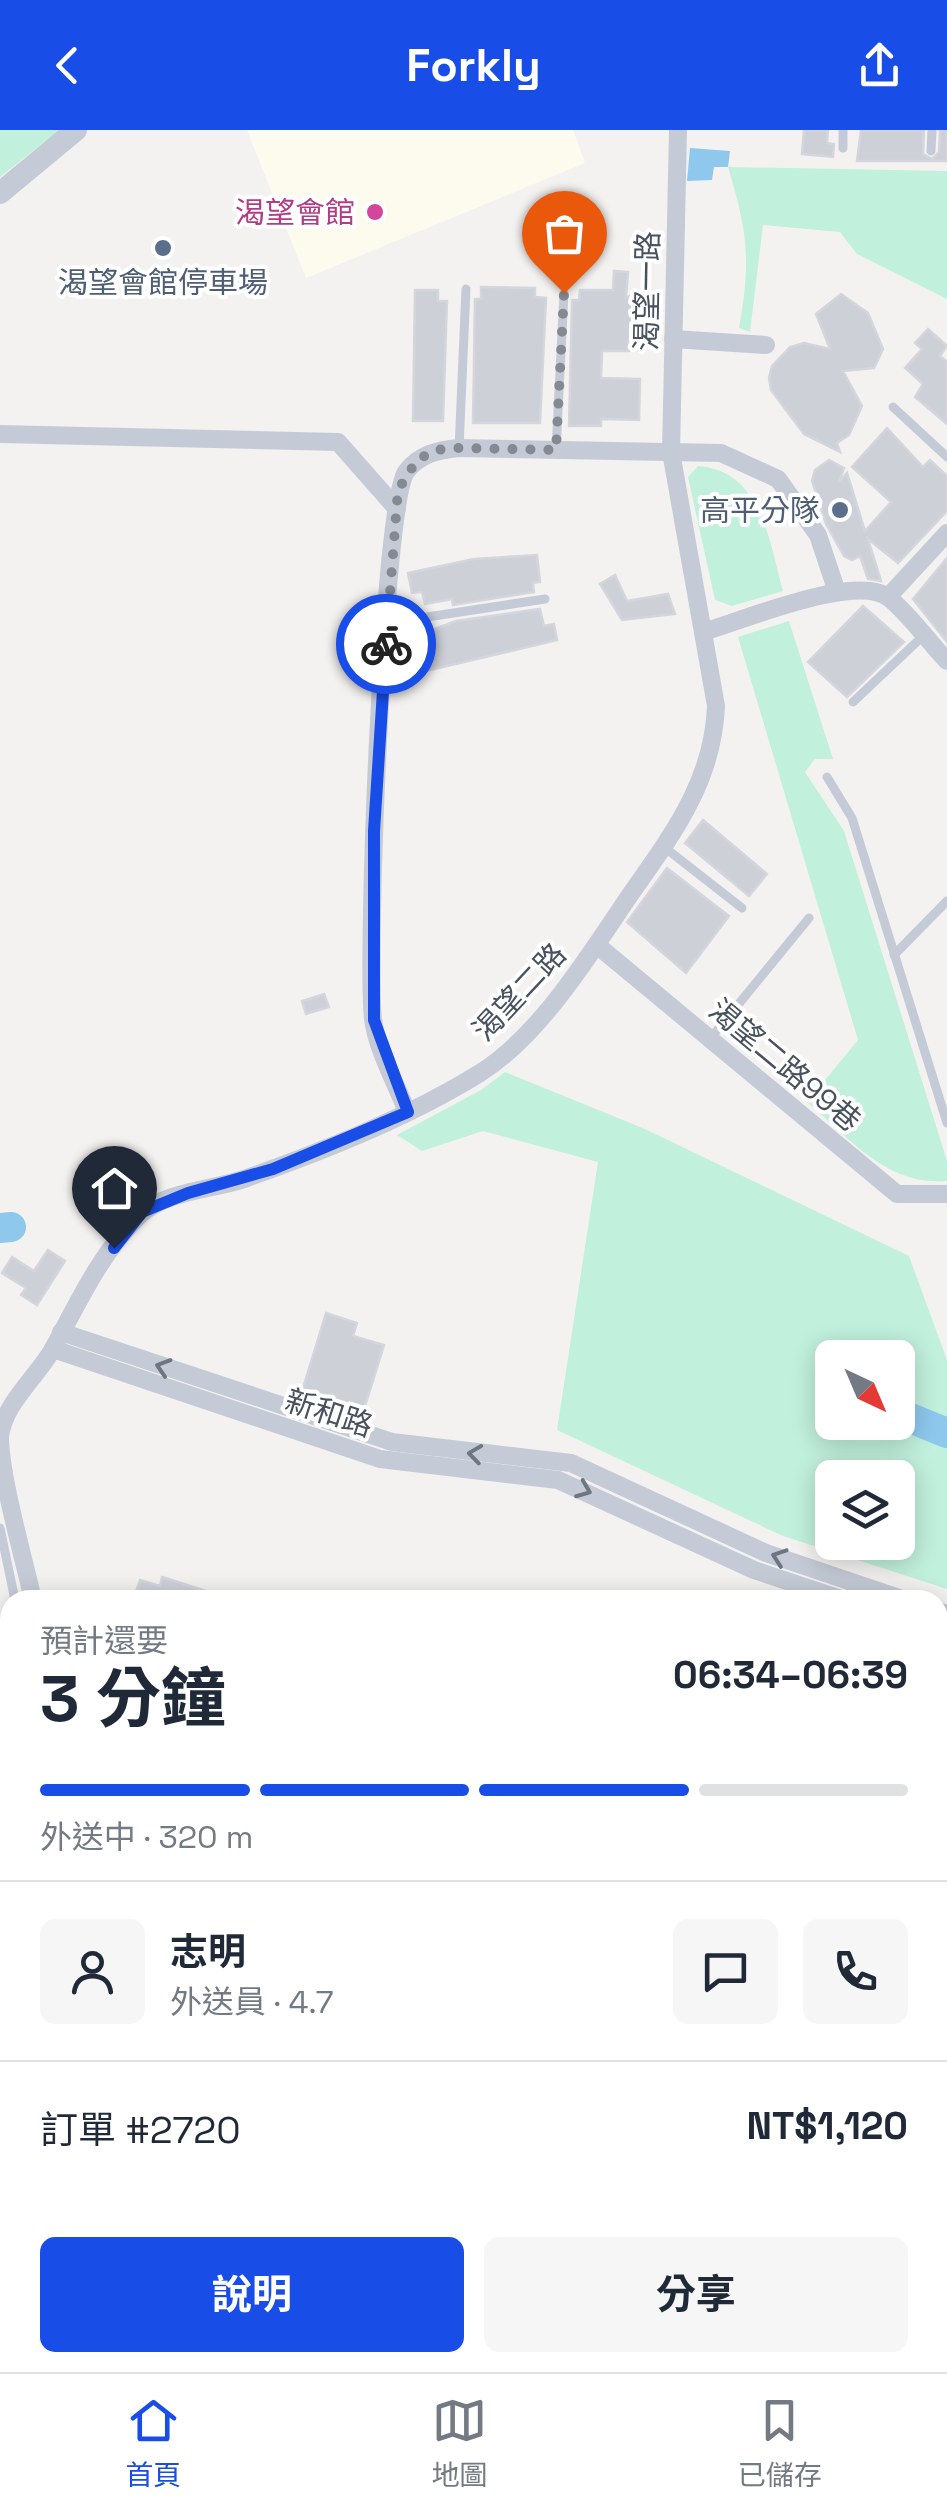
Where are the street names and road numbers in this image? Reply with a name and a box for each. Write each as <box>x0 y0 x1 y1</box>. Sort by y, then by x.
street label: 渴望一路 <box>626 231 668 351</box>
street label: 渴望二路 <box>464 935 574 1049</box>
street label: 渴望二路99巷 <box>701 990 869 1140</box>
street label: 新和路 <box>280 1381 378 1445</box>

